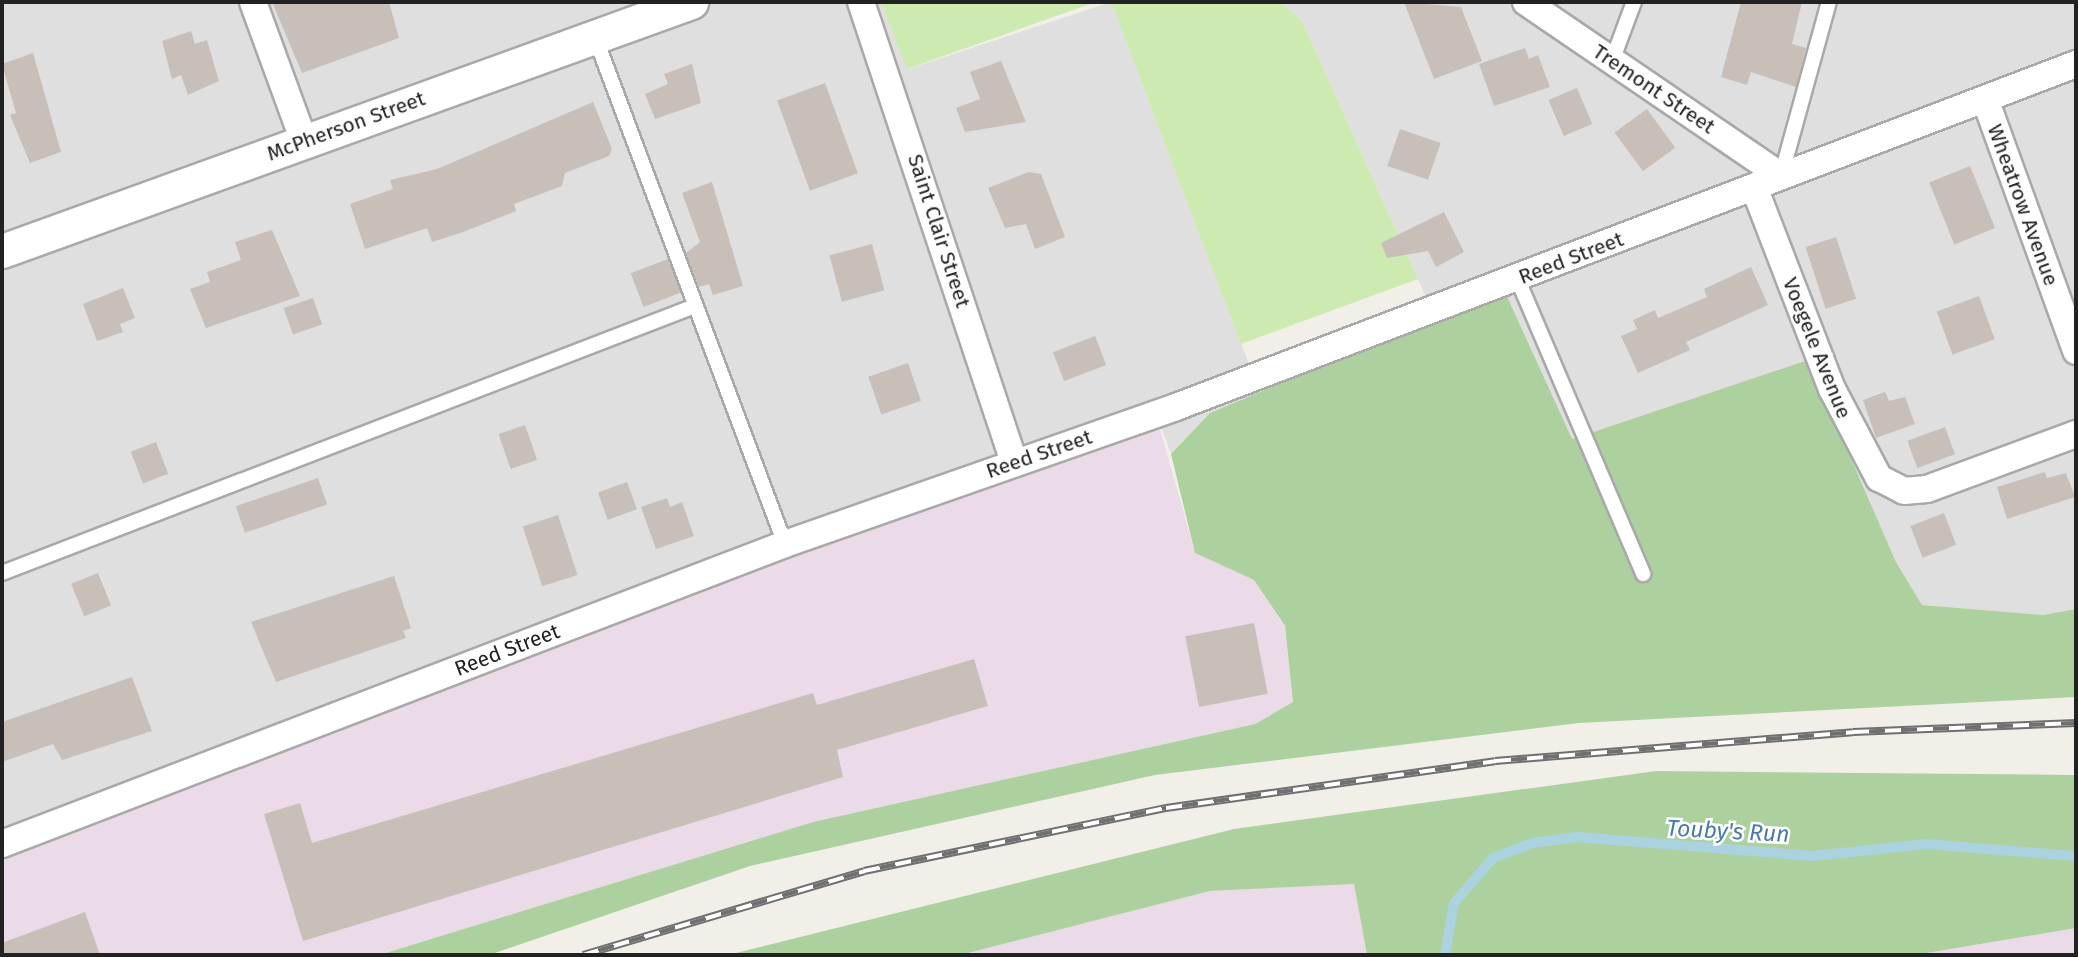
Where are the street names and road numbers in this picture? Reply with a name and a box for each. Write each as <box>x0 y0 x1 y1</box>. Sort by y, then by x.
street label: Tremont Street <box>1588 39 1720 139</box>
street label: McPherson Street <box>263 86 429 166</box>
street label: Wheatrow Avenue <box>1982 121 2064 289</box>
street label: Saint Clair Street <box>902 151 976 311</box>
street label: Reed Street <box>1515 226 1627 290</box>
street label: Voegele Avenue <box>1777 274 1857 422</box>
street label: Reed Street <box>983 424 1095 484</box>
street label: Reed Street <box>451 618 563 682</box>

